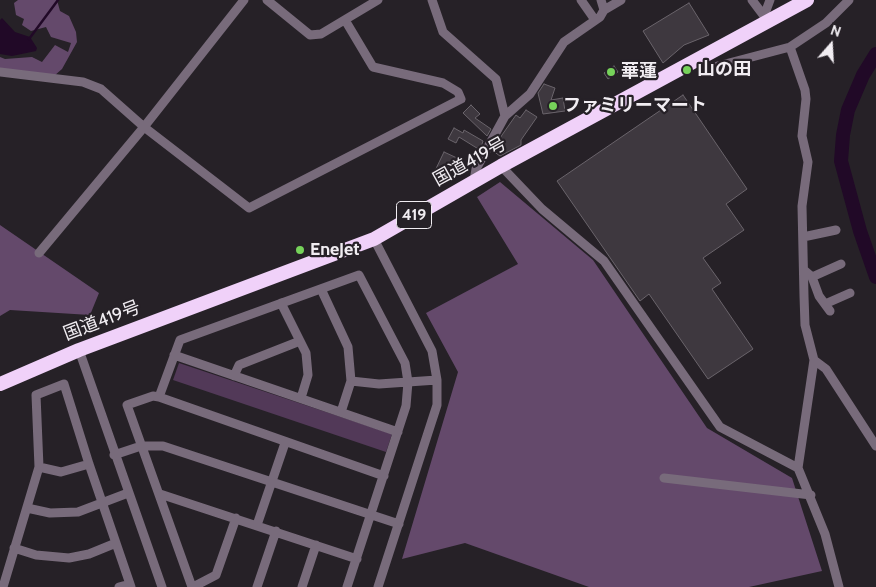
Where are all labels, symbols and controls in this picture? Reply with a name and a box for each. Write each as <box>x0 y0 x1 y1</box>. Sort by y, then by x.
north arrow <box>806 20 856 70</box>
text: N <box>828 21 843 41</box>
place label: 山の田 <box>697 59 751 81</box>
place label: 華蓮 <box>621 61 657 83</box>
marker: 山の田 <box>681 64 693 76</box>
marker: 華蓮 <box>605 66 617 78</box>
place label: ファミリーマート <box>563 95 707 117</box>
marker: ファミリーマート <box>547 100 559 112</box>
street label: 国道419号 <box>430 133 510 191</box>
road number: 419 <box>396 202 432 228</box>
place label: EneJet <box>310 239 359 261</box>
marker: EneJet <box>294 244 306 256</box>
street label: 国道419号 <box>61 296 143 346</box>

